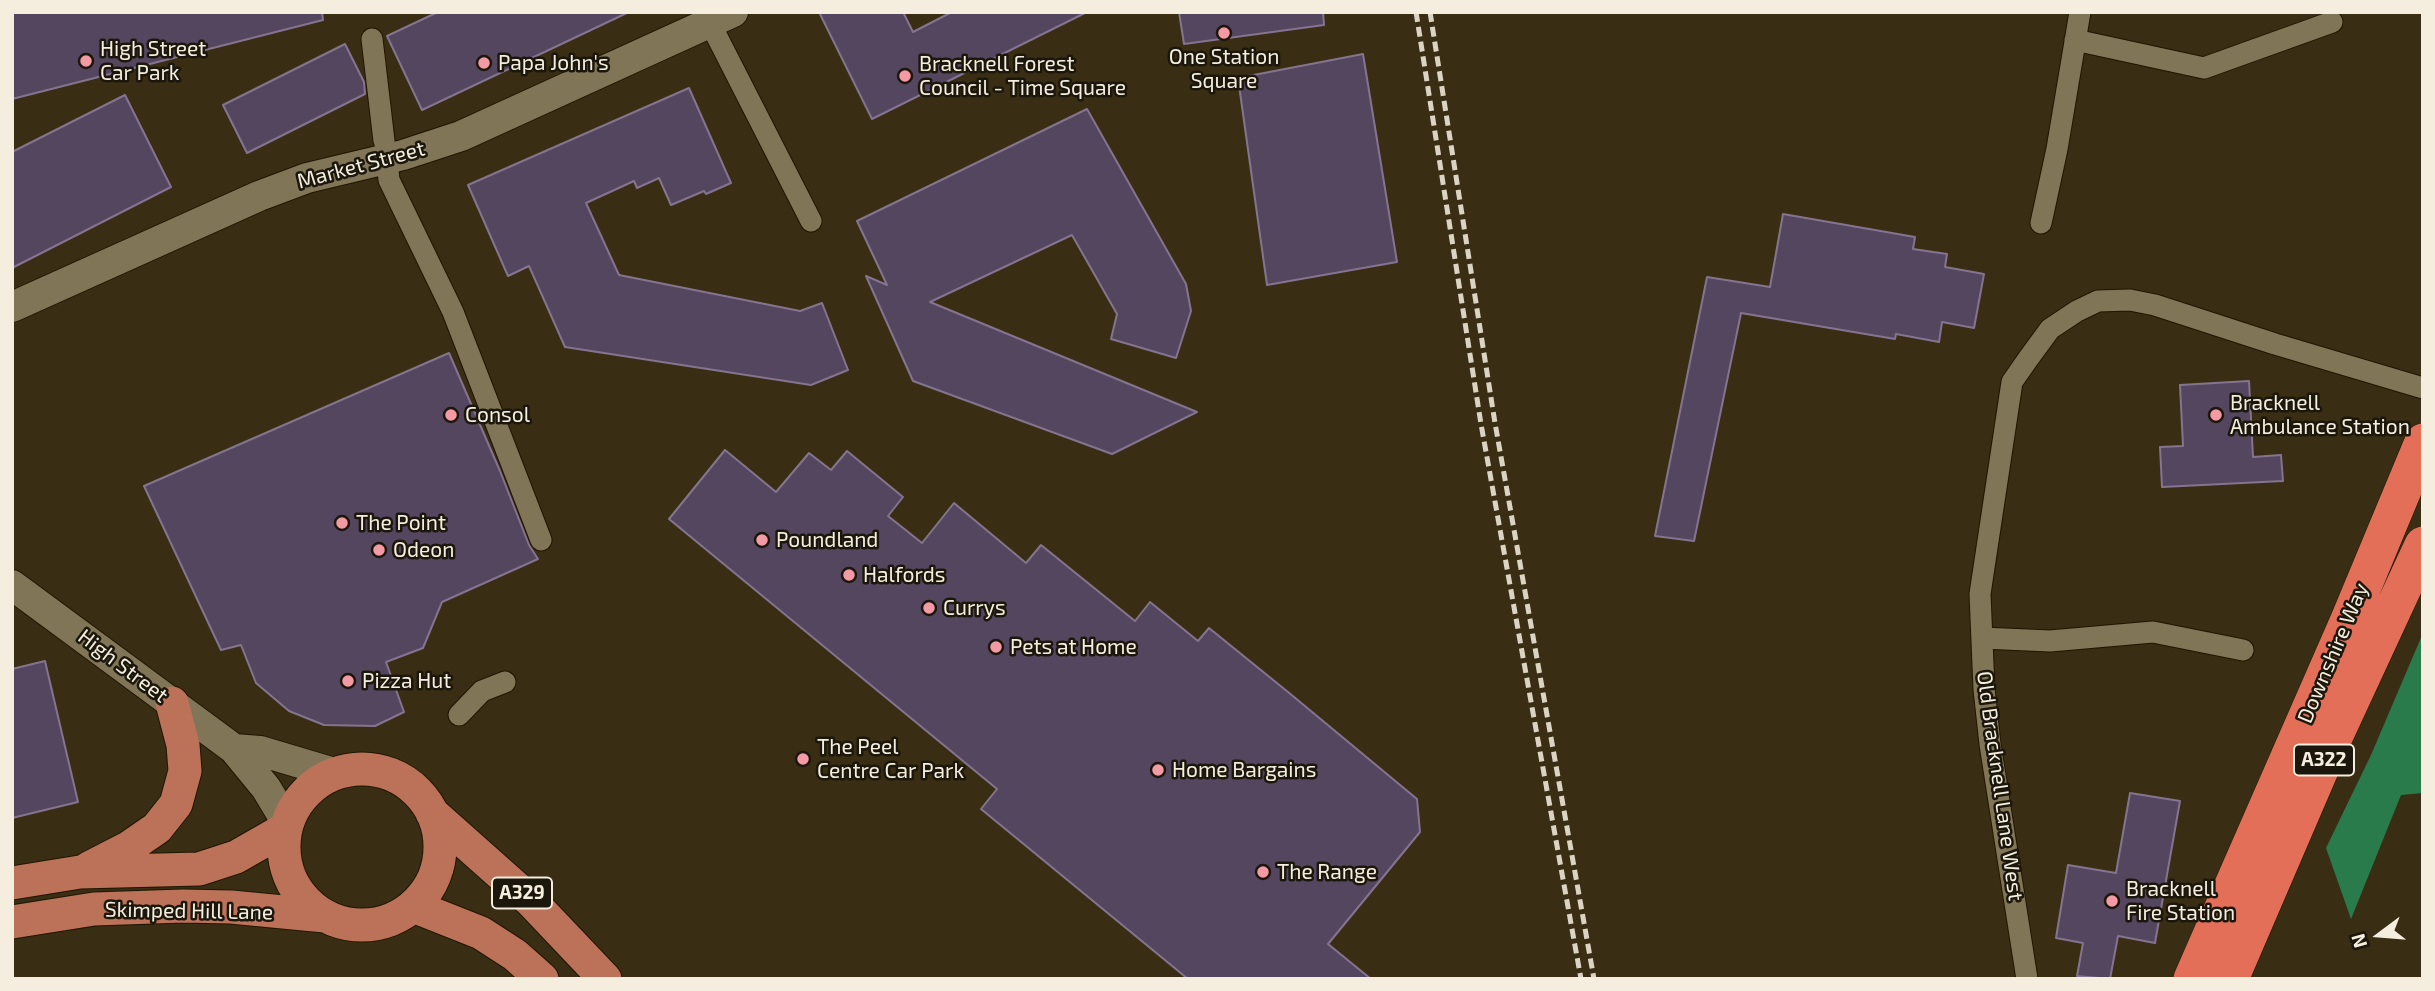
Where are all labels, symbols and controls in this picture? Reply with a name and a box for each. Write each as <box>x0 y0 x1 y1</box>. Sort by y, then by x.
marker: One Station Square <box>1216 25 1232 41</box>
place label: High Street Car Park <box>100 36 206 86</box>
place label: One Station Square <box>1169 44 1279 94</box>
place label: Papa John's <box>498 50 609 76</box>
place label: Bracknell Forest Council - Time Square <box>919 51 1126 101</box>
marker: High Street Car Park <box>78 53 94 69</box>
marker: Papa John's <box>476 55 492 71</box>
marker: Bracknell Forest Council - Time Square <box>897 68 913 84</box>
street label: Market Street <box>294 136 428 194</box>
place label: Bracknell Ambulance Station <box>2230 390 2410 440</box>
place label: Consol <box>465 402 530 428</box>
marker: Consol <box>443 407 459 423</box>
marker: Bracknell Ambulance Station <box>2208 407 2224 423</box>
place label: The Point <box>356 510 446 536</box>
marker: The Point <box>334 515 350 531</box>
place label: Poundland <box>776 527 878 553</box>
marker: Poundland <box>754 532 770 548</box>
place label: Odeon <box>393 537 454 563</box>
marker: Odeon <box>371 542 387 558</box>
place label: Halfords <box>863 562 945 588</box>
marker: Halfords <box>841 567 857 583</box>
street label: Downshire Way <box>2292 579 2374 727</box>
place label: Currys <box>943 595 1006 621</box>
marker: Currys <box>921 600 937 616</box>
street label: High Street <box>73 624 173 708</box>
place label: Pets at Home <box>1010 634 1137 660</box>
marker: Pets at Home <box>988 639 1004 655</box>
place label: Pizza Hut <box>362 668 451 694</box>
street label: Old Bracknell Lane West <box>1971 670 2029 902</box>
marker: Pizza Hut <box>340 673 356 689</box>
place label: The Peel Centre Car Park <box>817 734 964 784</box>
road number: A322 <box>2294 744 2354 776</box>
marker: The Peel Centre Car Park <box>795 751 811 767</box>
place label: Home Bargains <box>1172 757 1316 783</box>
marker: Home Bargains <box>1150 762 1166 778</box>
place label: The Range <box>1277 859 1377 885</box>
marker: The Range <box>1255 864 1271 880</box>
place label: Bracknell Fire Station <box>2126 876 2235 926</box>
road number: A329 <box>492 878 552 908</box>
marker: Bracknell Fire Station <box>2104 893 2120 909</box>
street label: Skimped Hill Lane <box>105 897 273 925</box>
north arrow <box>2344 900 2414 970</box>
text: N <box>2345 931 2371 951</box>

